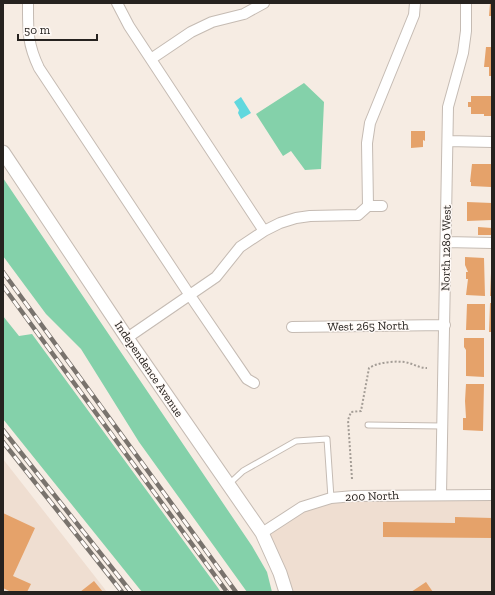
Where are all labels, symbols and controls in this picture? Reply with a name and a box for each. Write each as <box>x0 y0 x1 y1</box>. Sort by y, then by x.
scale bar <box>18 16 97 42</box>
text: 50 m <box>24 23 51 37</box>
street label: North 1280 West <box>438 204 454 291</box>
street label: Independence Avenue <box>112 318 187 420</box>
street label: West 265 North <box>327 318 409 334</box>
street label: 200 North <box>345 488 399 504</box>

